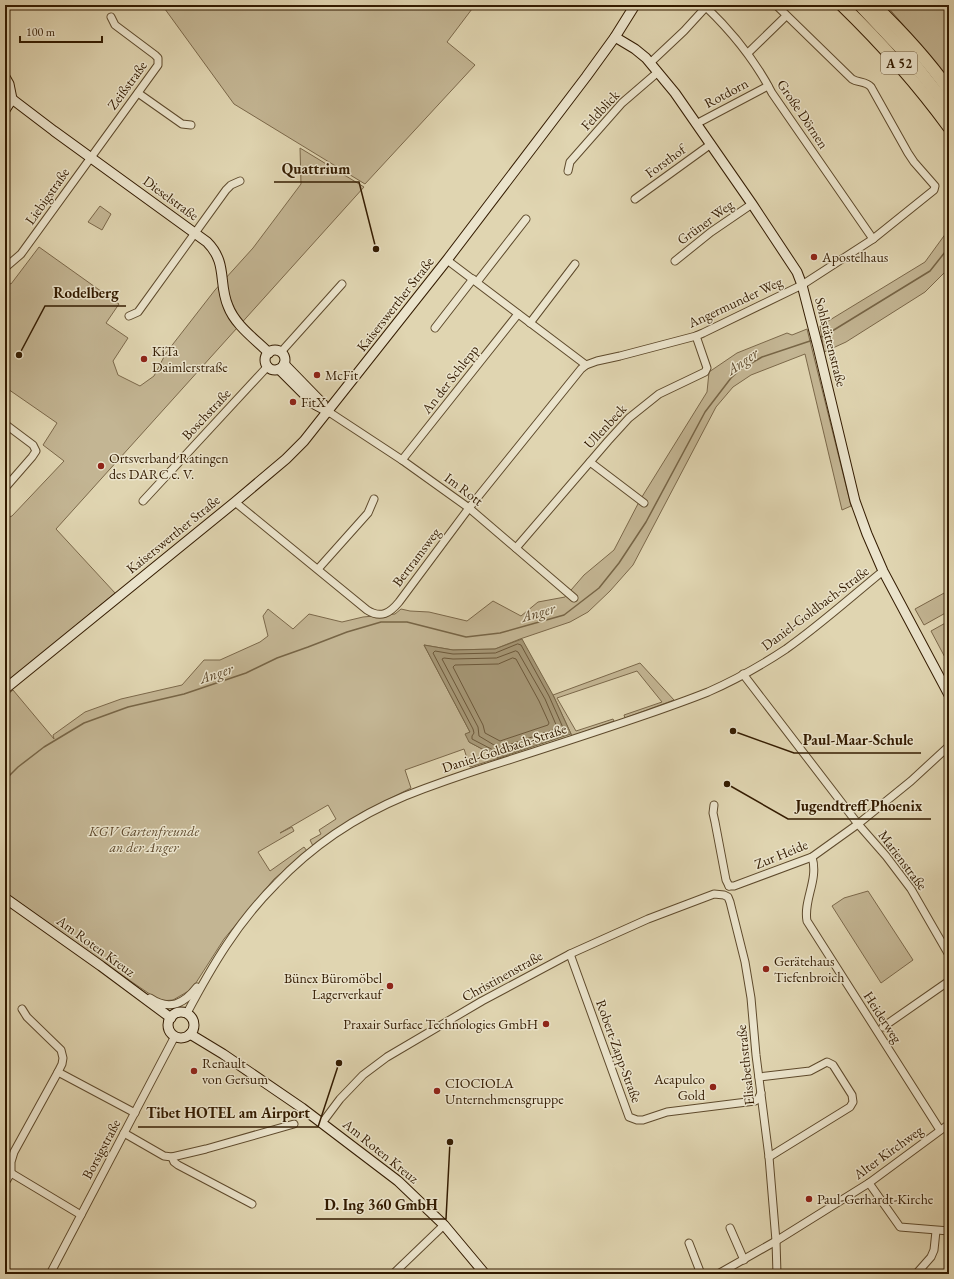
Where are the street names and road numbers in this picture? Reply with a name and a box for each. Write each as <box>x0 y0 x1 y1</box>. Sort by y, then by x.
road number: A 52 <box>881 52 917 74</box>
street label: Zeißstraße <box>103 57 151 113</box>
street label: Rotdorn <box>701 74 752 112</box>
street label: Große Dörnen <box>773 76 833 152</box>
street label: Feldblick <box>577 86 623 134</box>
street label: Forsthof <box>641 139 690 182</box>
street label: Liebigstraße <box>21 164 73 228</box>
street label: Dieselstraße <box>140 172 203 225</box>
street label: Grüner Weg <box>673 195 738 249</box>
street label: Kaiserswerther Straße <box>352 253 438 355</box>
street label: Angermunder Weg <box>684 272 786 332</box>
street label: Sohlstättenstraße <box>811 295 851 389</box>
street label: An der Schlepp <box>417 341 483 418</box>
street label: Boschstraße <box>177 384 235 444</box>
street label: Ullenbeck <box>580 400 631 452</box>
street label: Im Rott <box>441 469 488 510</box>
street label: Kaiserswerther Straße <box>123 490 224 577</box>
street label: Bertramsweg <box>388 523 445 590</box>
street label: Daniel-Goldbach-Straße <box>758 561 873 654</box>
street label: Daniel-Goldbach-Straße <box>439 719 569 777</box>
street label: Marienstraße <box>875 826 932 894</box>
street label: Zur Heide <box>752 835 811 873</box>
street label: Am Roten Kreuz <box>52 911 139 981</box>
street label: Christinenstraße <box>458 946 546 1006</box>
street label: Heiderweg <box>860 988 907 1047</box>
street label: Robert-Zapp-Straße <box>592 997 646 1106</box>
street label: Elisabethstraße <box>732 1023 758 1106</box>
street label: Am Roten Kreuz <box>339 1114 423 1188</box>
street label: Borsigstraße <box>78 1115 125 1182</box>
street label: Alter Kirchweg <box>849 1120 927 1184</box>

